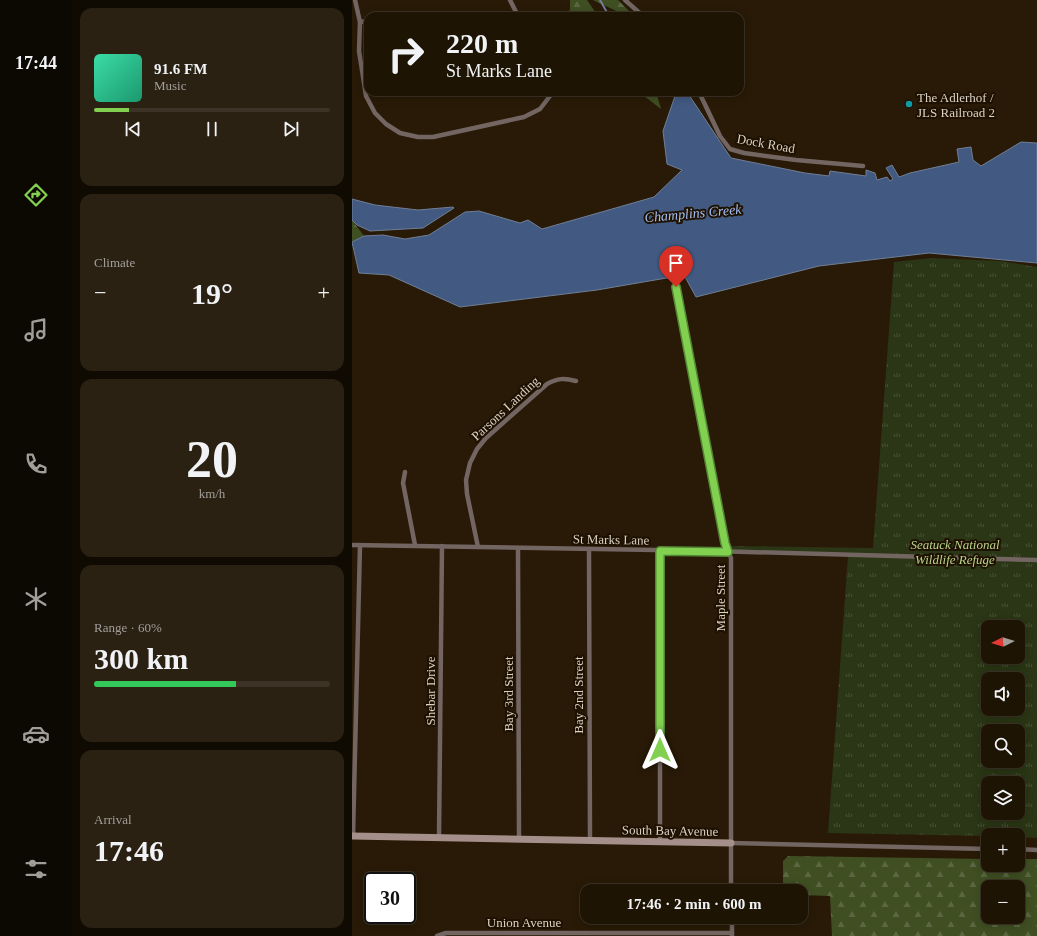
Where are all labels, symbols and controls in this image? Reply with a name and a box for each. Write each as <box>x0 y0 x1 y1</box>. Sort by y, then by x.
icon: right <box>380 28 432 80</box>
text: 220 m <box>446 28 518 59</box>
text: 17:44 <box>15 53 57 73</box>
text: 91.6 FM <box>154 61 207 77</box>
text: St Marks Lane <box>446 61 552 81</box>
text: Music <box>154 78 187 93</box>
place label: The Adlerhof / JLS Railroad 2 <box>917 90 995 120</box>
marker: The Adlerhof / JLS Railroad 2 <box>904 99 914 109</box>
icon: previous <box>122 118 144 140</box>
icon: pause <box>201 118 223 140</box>
icon: next <box>280 118 302 140</box>
street label: Dock Road <box>736 131 797 156</box>
icon: directions <box>22 181 50 209</box>
water label: Champlins Creek <box>644 202 743 225</box>
pin <box>659 246 693 287</box>
icon: arrive <box>665 252 687 274</box>
text: Climate <box>94 255 135 270</box>
text: 19° <box>191 277 233 310</box>
text: − <box>94 280 106 305</box>
text: + <box>318 280 330 305</box>
icon: music <box>22 316 50 344</box>
street label: Parsons Landing <box>468 373 543 444</box>
text: 20 <box>186 431 238 488</box>
icon: phone <box>22 450 50 478</box>
text: km/h <box>199 486 225 501</box>
street label: St Marks Lane <box>573 531 650 548</box>
park label: Seatuck National Wildlife Refuge <box>910 537 1000 567</box>
street label: Maple Street <box>713 564 728 631</box>
icon: climate <box>22 585 50 613</box>
text: Range · 60% <box>94 620 162 635</box>
north arrow <box>981 620 1025 664</box>
map controls <box>981 620 1025 924</box>
text: 300 km <box>94 642 188 675</box>
street label: Shebar Drive <box>423 656 438 725</box>
street label: Bay 3rd Street <box>501 656 516 732</box>
street label: Bay 2nd Street <box>571 656 586 734</box>
button: sound <box>981 672 1025 716</box>
icon: car <box>22 720 50 748</box>
button: search <box>981 724 1025 768</box>
position arrow <box>639 729 681 771</box>
button: layers <box>981 776 1025 820</box>
text: Arrival <box>94 812 132 827</box>
street label: South Bay Avenue <box>622 822 719 839</box>
button: + <box>981 828 1025 872</box>
text: 17:46 <box>94 834 164 867</box>
icon: filters <box>22 855 50 883</box>
speed limit sign: 30 <box>364 872 416 924</box>
button: − <box>981 880 1025 924</box>
text: 17:46 · 2 min · 600 m <box>627 896 762 912</box>
street label: Union Avenue <box>487 915 561 930</box>

